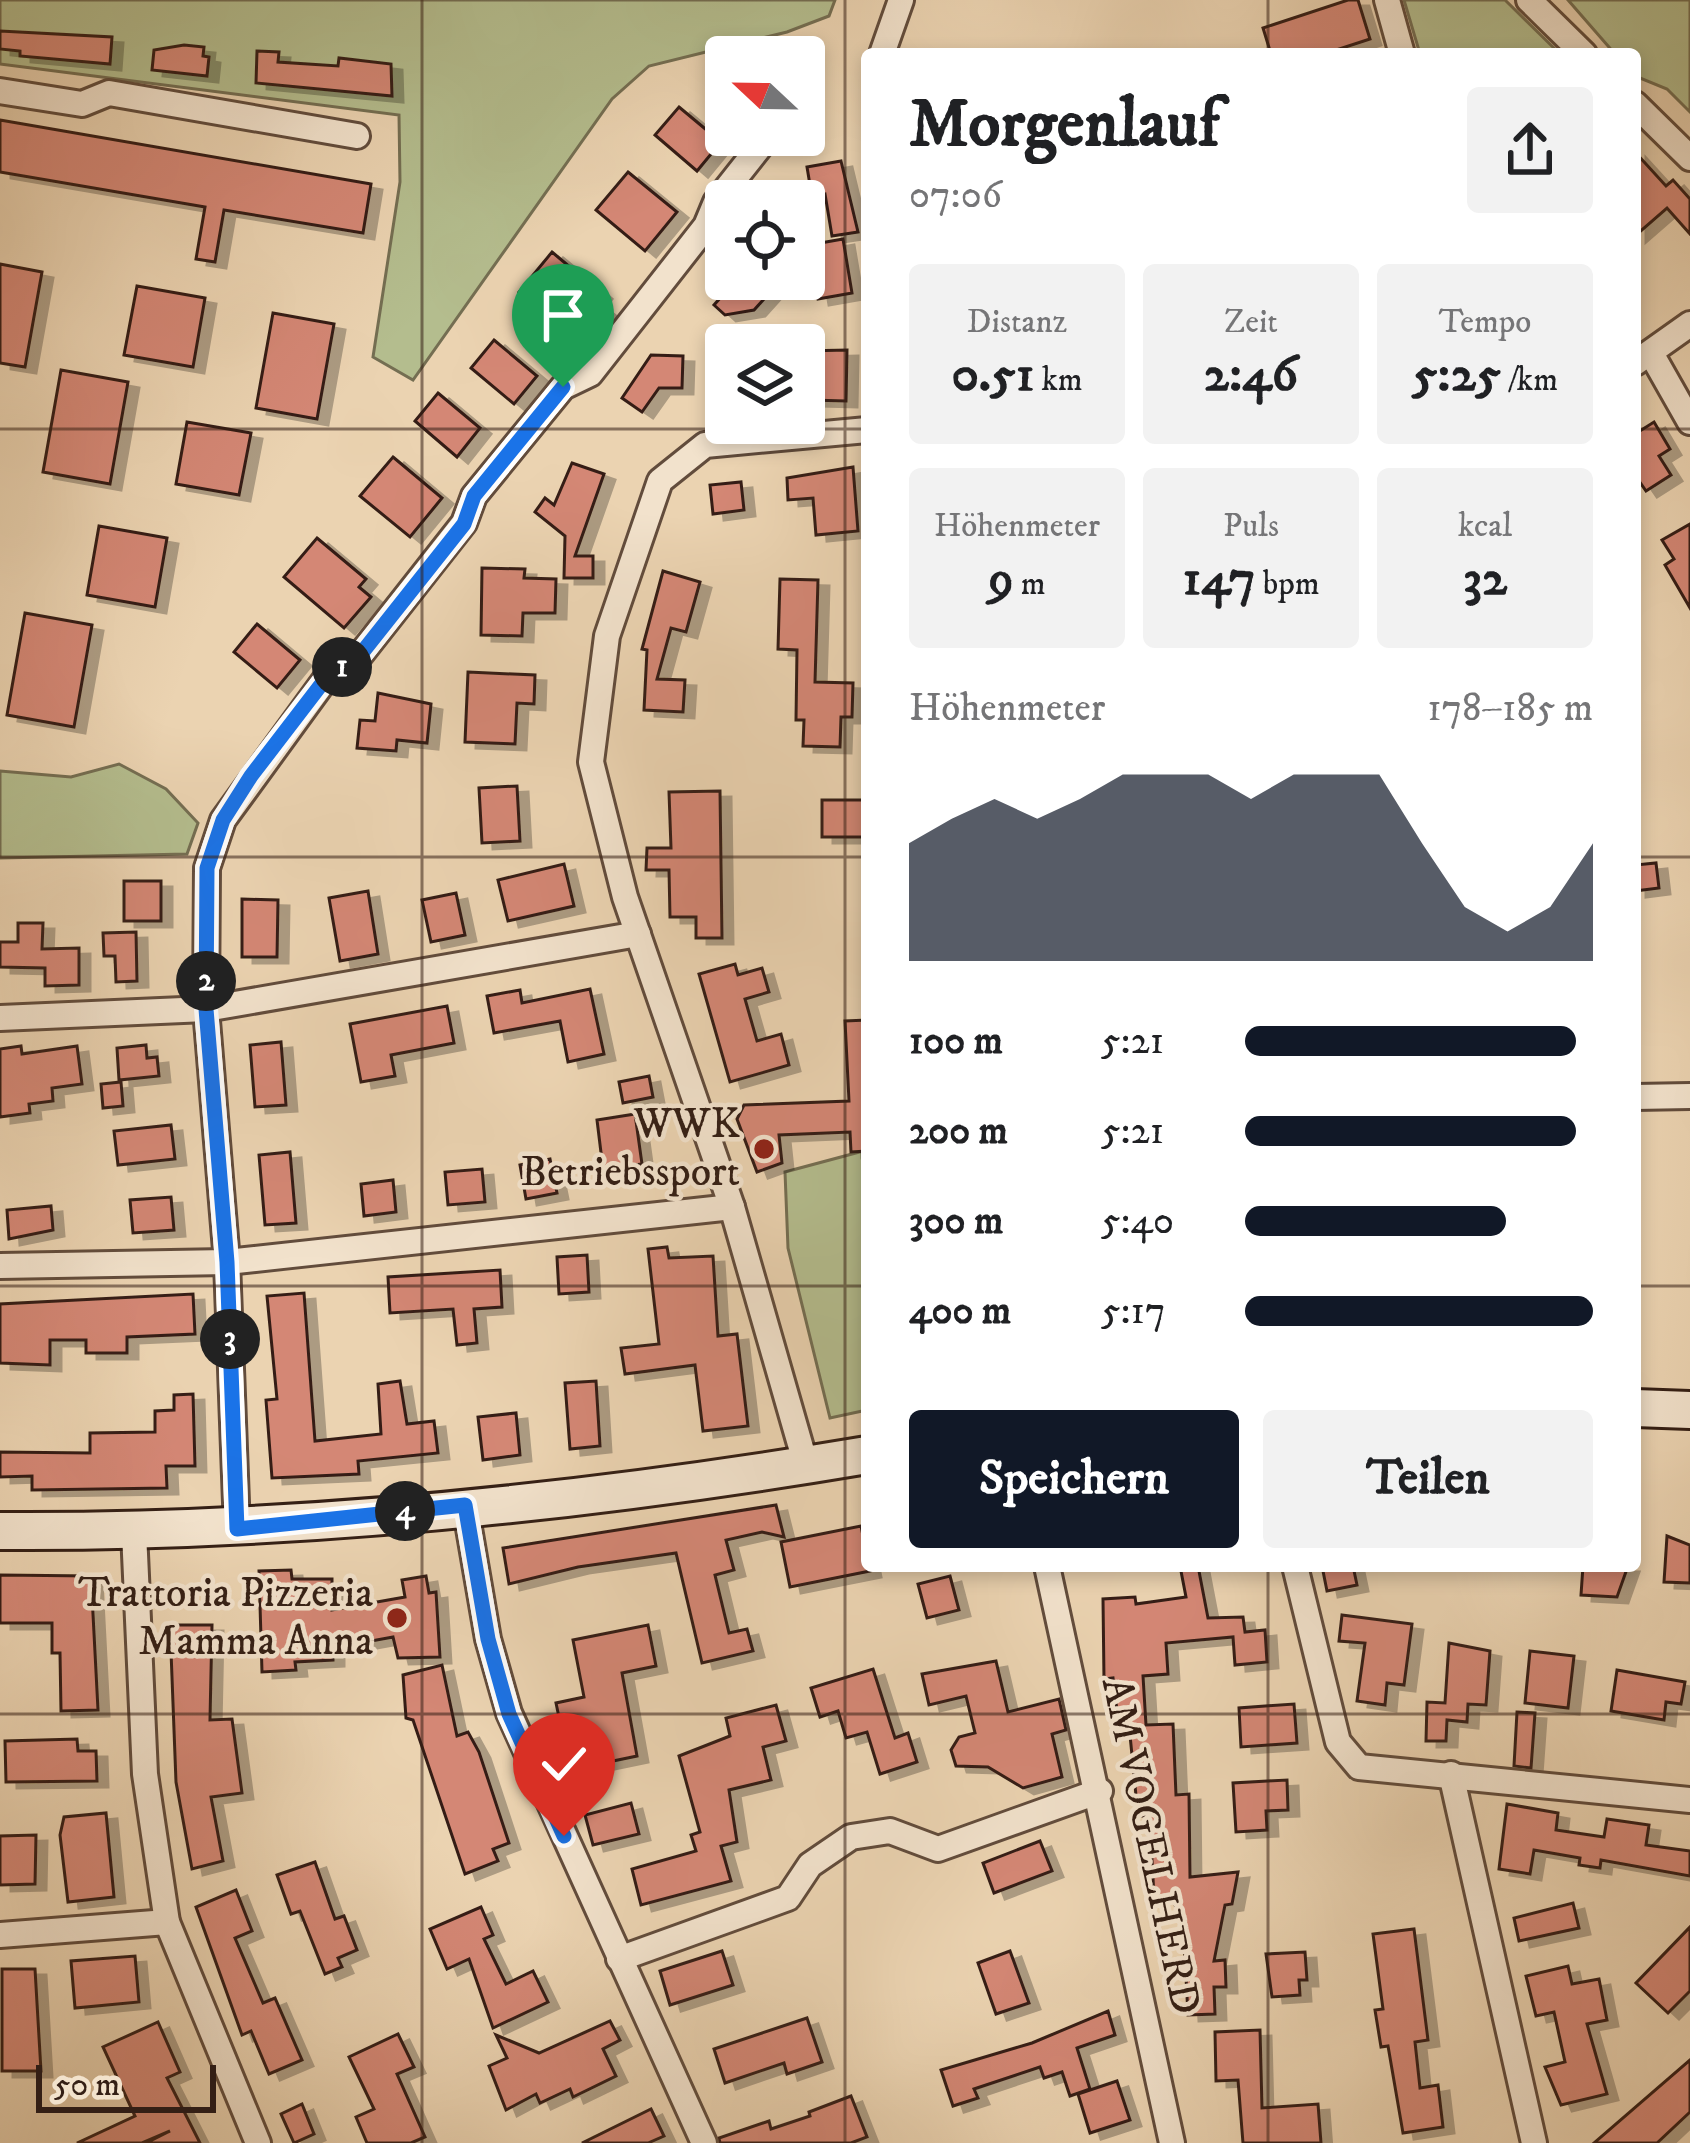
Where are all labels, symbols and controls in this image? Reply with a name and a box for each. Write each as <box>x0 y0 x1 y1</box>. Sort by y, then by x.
north arrow <box>705 36 825 156</box>
map controls <box>705 36 825 444</box>
text: Morgenlauf <box>909 85 1219 167</box>
button: share <box>1467 87 1593 213</box>
text: 07:06 <box>909 171 1002 220</box>
button: locate <box>705 180 825 300</box>
pin <box>512 264 614 387</box>
icon: arrive <box>530 282 596 348</box>
text: Distanz <box>967 302 1067 343</box>
text: Zeit <box>1224 302 1278 343</box>
text: Tempo <box>1439 302 1531 343</box>
button: layers <box>705 324 825 444</box>
text: 0.51 <box>951 343 1034 407</box>
text: 2:46 <box>1204 343 1298 407</box>
text: 5:25 <box>1412 343 1501 407</box>
text: km <box>1034 360 1083 401</box>
text: /km <box>1501 360 1558 401</box>
text: Höhenmeter <box>934 506 1100 547</box>
text: Puls <box>1223 506 1279 547</box>
text: kcal <box>1458 506 1512 547</box>
text: 9 <box>988 547 1014 611</box>
text: 147 <box>1182 547 1256 611</box>
text: 32 <box>1463 547 1507 611</box>
text: m <box>1014 564 1046 605</box>
text: bpm <box>1256 564 1320 605</box>
pin: 1 <box>312 637 372 697</box>
text: 1 <box>336 646 348 687</box>
text: Höhenmeter <box>909 684 1105 733</box>
text: 178–185 m <box>1427 684 1593 733</box>
pin: 2 <box>176 951 236 1011</box>
text: 2 <box>198 960 214 1001</box>
text: 100 m <box>909 1017 1003 1066</box>
text: 5:21 <box>1101 1017 1164 1066</box>
place label: WWK Betriebssport <box>521 1099 740 1199</box>
text: 200 m <box>909 1107 1008 1156</box>
text: 5:21 <box>1101 1107 1164 1156</box>
marker: WWK Betriebssport <box>751 1136 777 1162</box>
text: 300 m <box>909 1197 1003 1246</box>
text: 5:40 <box>1101 1197 1174 1246</box>
text: 400 m <box>909 1287 1011 1336</box>
text: 5:17 <box>1101 1287 1165 1336</box>
pin: 3 <box>200 1309 260 1369</box>
text: 3 <box>224 1318 236 1359</box>
button: Speichern <box>909 1410 1239 1548</box>
button: Teilen <box>1263 1410 1593 1548</box>
pin: 4 <box>375 1481 435 1541</box>
text: 4 <box>396 1490 415 1531</box>
place label: Trattoria Pizzeria Mamma Anna <box>78 1568 373 1668</box>
marker: Trattoria Pizzeria Mamma Anna <box>384 1605 410 1631</box>
street label: AM VOGELHERD <box>1089 1673 1211 2019</box>
pin <box>513 1713 615 1836</box>
icon: check <box>531 1731 597 1797</box>
scale bar <box>36 2059 216 2112</box>
text: 50 m <box>54 2065 120 2106</box>

